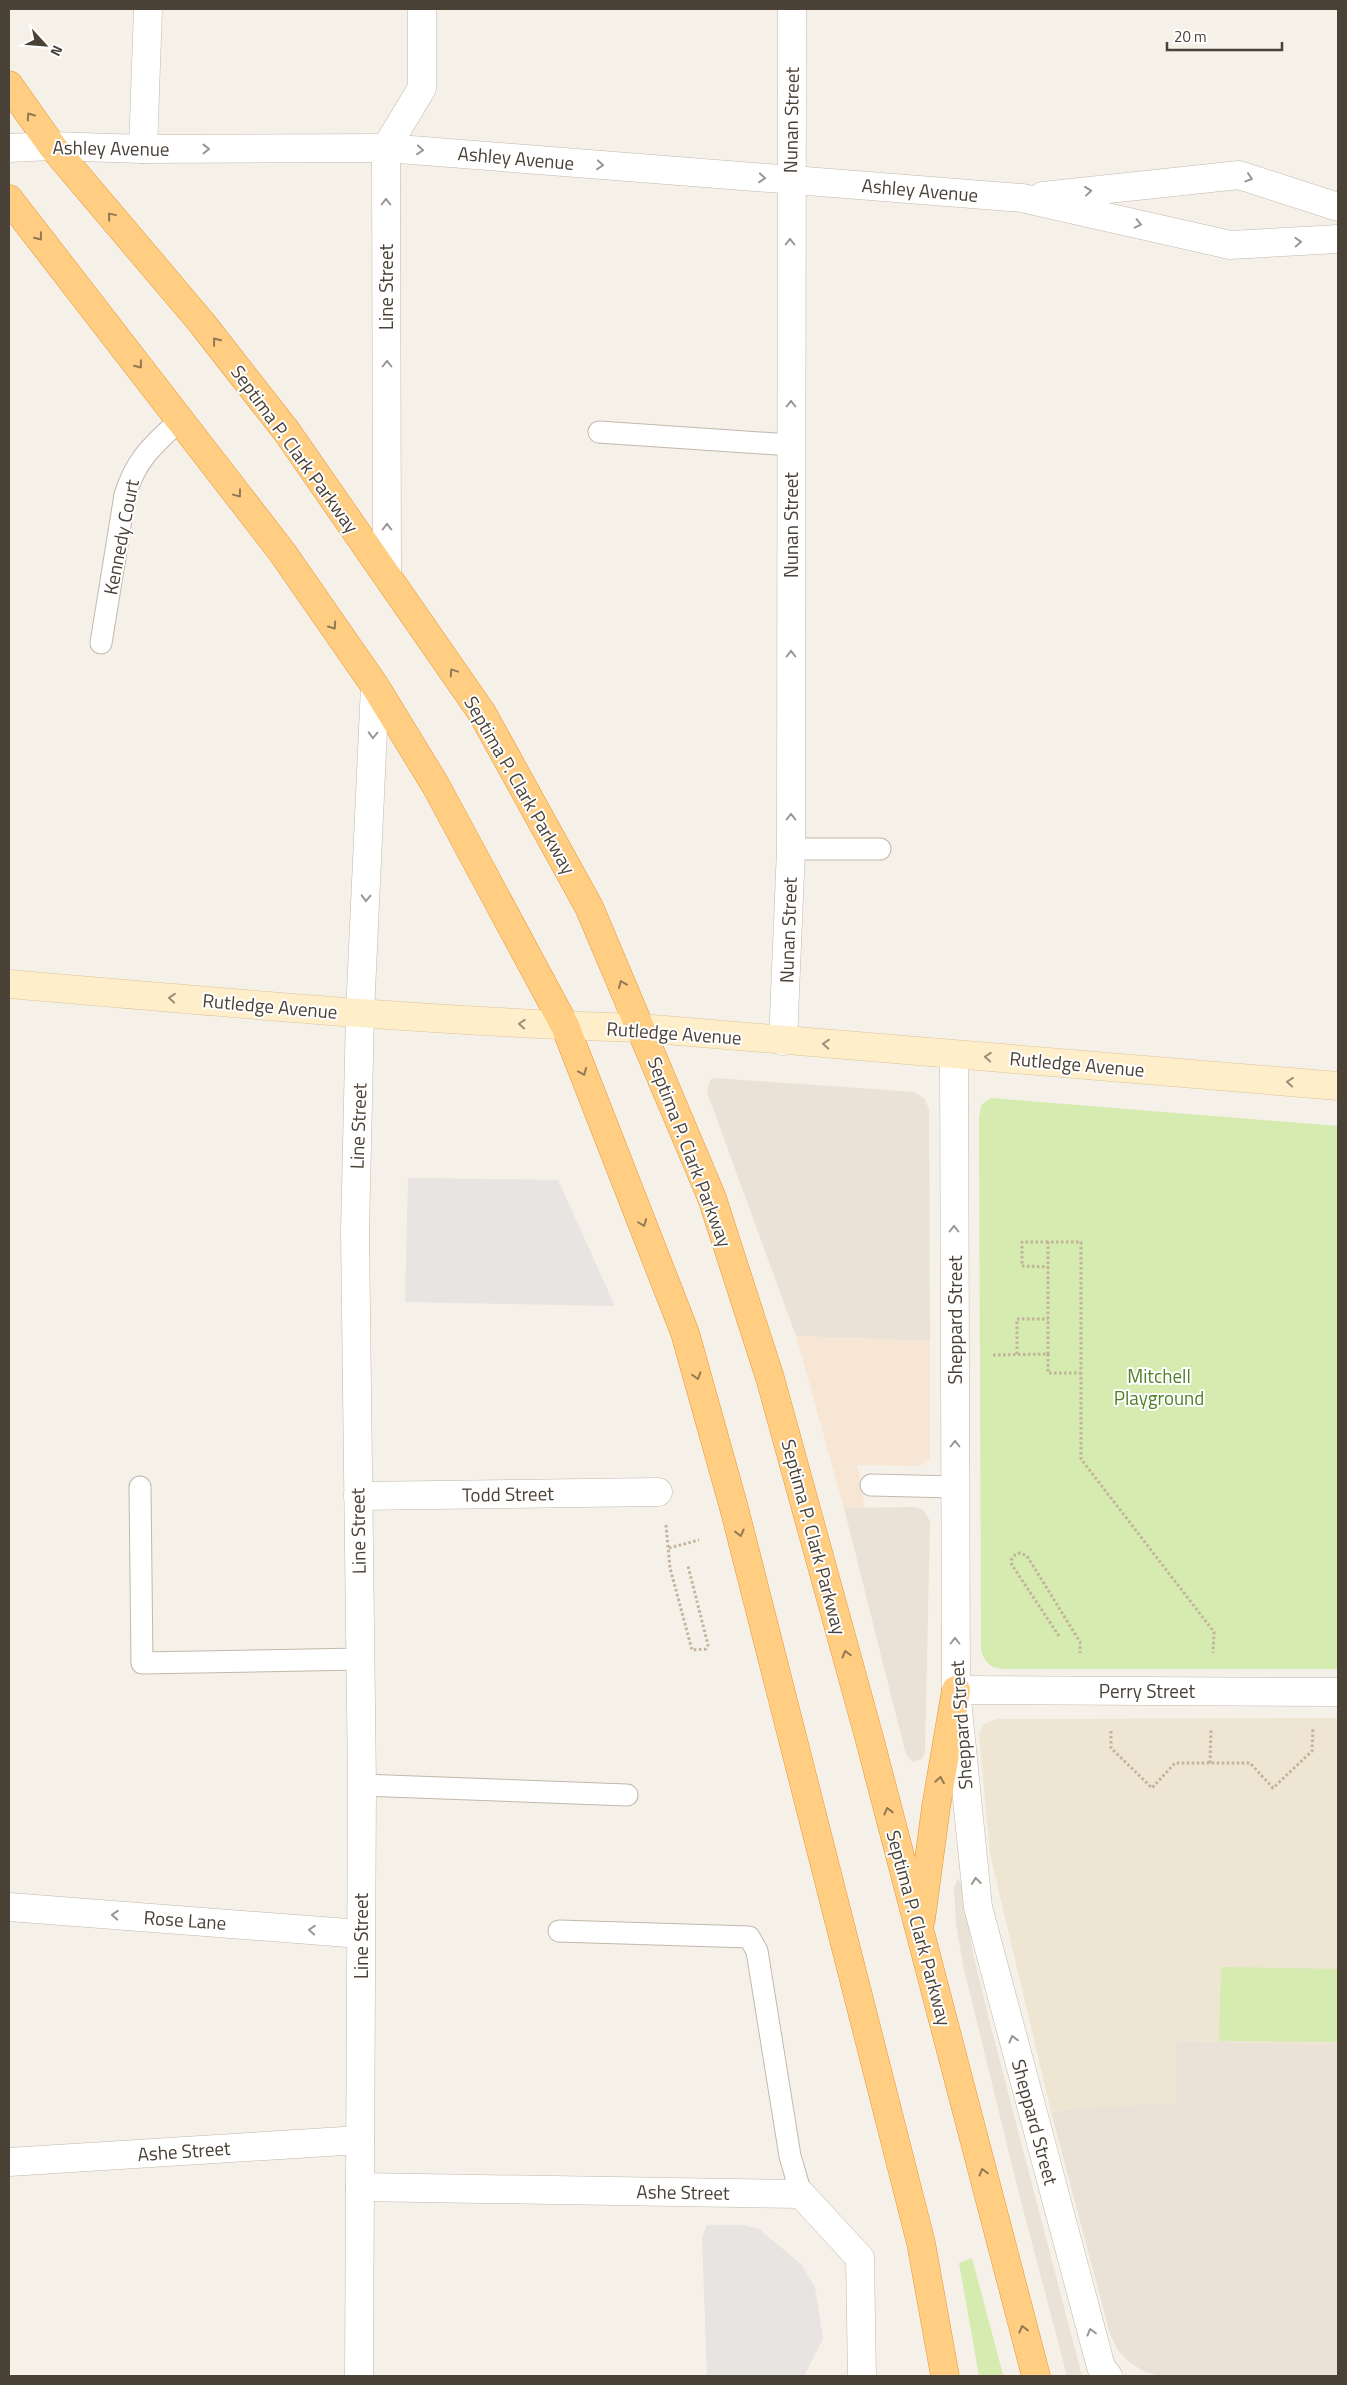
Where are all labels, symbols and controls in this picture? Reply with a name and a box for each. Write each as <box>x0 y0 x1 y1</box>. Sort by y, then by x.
north arrow <box>20 20 70 70</box>
scale bar <box>1167 20 1282 52</box>
text: 20 m <box>1174 25 1207 48</box>
text: N <box>46 42 69 60</box>
street label: Nunan Street <box>775 66 806 173</box>
one-way arrow <box>27 112 36 121</box>
street label: Ashley Avenue <box>52 132 170 163</box>
street label: Ashley Avenue <box>457 138 576 177</box>
one-way arrow <box>202 144 210 154</box>
one-way arrow <box>417 145 425 156</box>
one-way arrow <box>596 159 604 170</box>
street label: Ashley Avenue <box>861 170 980 209</box>
one-way arrow <box>758 172 766 183</box>
one-way arrow <box>1244 173 1253 183</box>
one-way arrow <box>1084 186 1092 197</box>
one-way arrow <box>381 198 391 206</box>
one-way arrow <box>108 213 117 222</box>
one-way arrow <box>1133 218 1142 229</box>
one-way arrow <box>33 231 41 240</box>
one-way arrow <box>1294 236 1302 247</box>
one-way arrow <box>785 238 795 246</box>
street label: Line Street <box>371 244 400 330</box>
one-way arrow <box>213 338 221 347</box>
one-way arrow <box>133 359 141 368</box>
street label: Septima P. Clark Parkway <box>224 359 366 539</box>
one-way arrow <box>382 360 392 368</box>
one-way arrow <box>786 400 796 408</box>
street label: Nunan Street <box>776 472 805 578</box>
street label: Kennedy Court <box>95 476 146 597</box>
one-way arrow <box>232 488 241 498</box>
one-way arrow <box>382 523 392 530</box>
one-way arrow <box>327 620 336 629</box>
one-way arrow <box>786 650 796 658</box>
one-way arrow <box>450 668 459 678</box>
street label: Septima P. Clark Parkway <box>457 690 583 879</box>
one-way arrow <box>368 732 378 739</box>
one-way arrow <box>786 813 796 820</box>
street label: Nunan Street <box>771 876 804 983</box>
one-way arrow <box>360 894 371 902</box>
one-way arrow <box>617 980 628 989</box>
street label: Rutledge Avenue <box>201 985 339 1026</box>
one-way arrow <box>168 992 176 1003</box>
street label: Rutledge Avenue <box>605 1013 743 1052</box>
one-way arrow <box>518 1018 526 1029</box>
one-way arrow <box>822 1039 830 1050</box>
street label: Rutledge Avenue <box>1008 1043 1146 1084</box>
street label: Septima P. Clark Parkway <box>641 1052 740 1251</box>
one-way arrow <box>984 1052 992 1063</box>
one-way arrow <box>578 1067 588 1075</box>
one-way arrow <box>1285 1077 1293 1088</box>
street label: Line Street <box>342 1082 374 1170</box>
one-way arrow <box>637 1218 647 1227</box>
one-way arrow <box>949 1225 959 1232</box>
street label: Sheppard Street <box>940 1255 969 1385</box>
park label: Mitchell Playground <box>1114 1361 1204 1412</box>
one-way arrow <box>691 1371 702 1380</box>
street label: Septima P. Clark Parkway <box>774 1436 855 1638</box>
one-way arrow <box>950 1440 960 1448</box>
street label: Todd Street <box>462 1478 554 1509</box>
street label: Line Street <box>342 1487 373 1574</box>
one-way arrow <box>734 1528 745 1537</box>
one-way arrow <box>950 1637 961 1645</box>
one-way arrow <box>842 1651 852 1659</box>
street label: Sheppard Street <box>942 1659 979 1790</box>
street label: Perry Street <box>1099 1676 1195 1705</box>
one-way arrow <box>935 1776 945 1785</box>
one-way arrow <box>884 1808 894 1816</box>
street label: Septima P. Clark Parkway <box>879 1827 960 2029</box>
one-way arrow <box>971 1877 982 1885</box>
street label: Line Street <box>346 1893 375 1979</box>
street label: Rose Lane <box>143 1902 227 1937</box>
one-way arrow <box>111 1910 119 1921</box>
one-way arrow <box>308 1925 316 1936</box>
one-way arrow <box>1009 2036 1019 2044</box>
street label: Sheppard Street <box>1005 2056 1066 2188</box>
street label: Ashe Street <box>137 2133 232 2168</box>
one-way arrow <box>978 2167 989 2176</box>
street label: Ashe Street <box>636 2176 730 2207</box>
one-way arrow <box>1019 2325 1029 2334</box>
one-way arrow <box>1086 2327 1097 2336</box>

